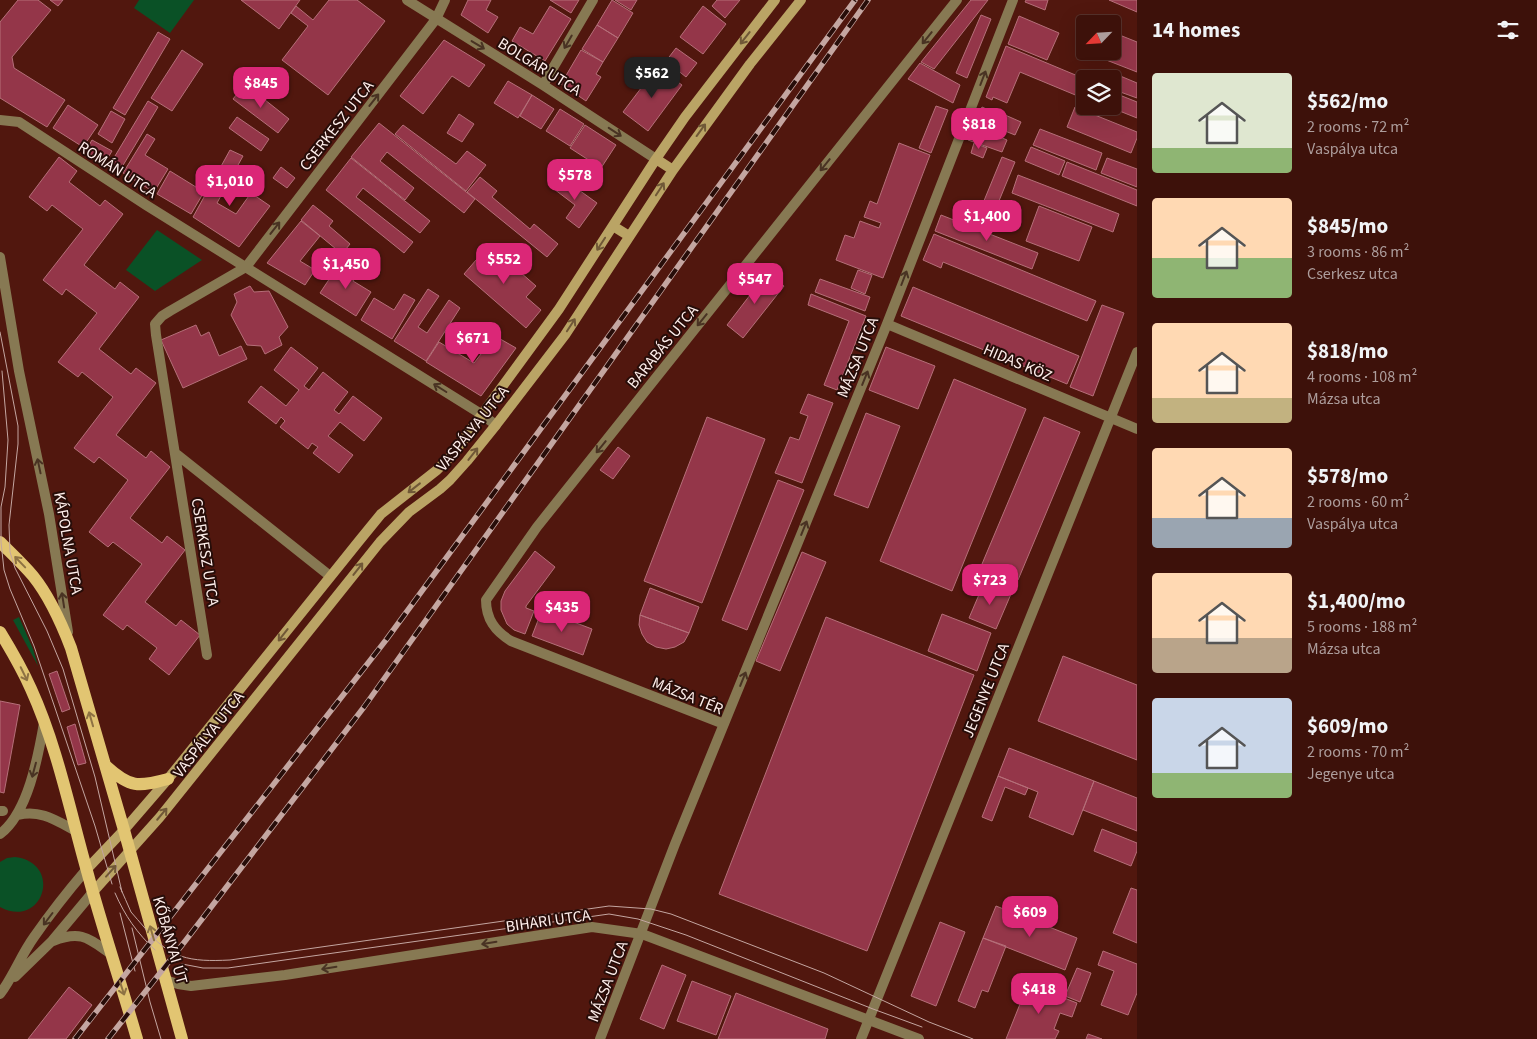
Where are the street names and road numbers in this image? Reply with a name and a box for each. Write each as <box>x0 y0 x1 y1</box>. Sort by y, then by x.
street label: BOLGÁR UTCA <box>494 32 586 101</box>
street label: CSERKESZ UTCA <box>294 76 379 175</box>
street label: ROMÁN UTCA <box>74 136 161 204</box>
street label: BARABÁS UTCA <box>622 300 704 393</box>
street label: MÁZSA UTCA <box>832 314 884 401</box>
street label: HIDAS KÖZ <box>980 339 1055 387</box>
street label: VASPÁLYA UTCA <box>431 381 514 476</box>
street label: KÁPOLNA UTCA <box>48 490 88 597</box>
street label: CSERKESZ UTCA <box>186 496 224 608</box>
street label: JEGENYE UTCA <box>957 639 1015 741</box>
street label: MÁZSA TÉR <box>649 672 726 720</box>
street label: VASPÁLYA UTCA <box>168 686 250 783</box>
street label: KŐBÁNYAI ÚT <box>147 894 193 987</box>
street label: BIHARI UTCA <box>504 904 592 938</box>
street label: MÁZSA UTCA <box>582 937 634 1025</box>

